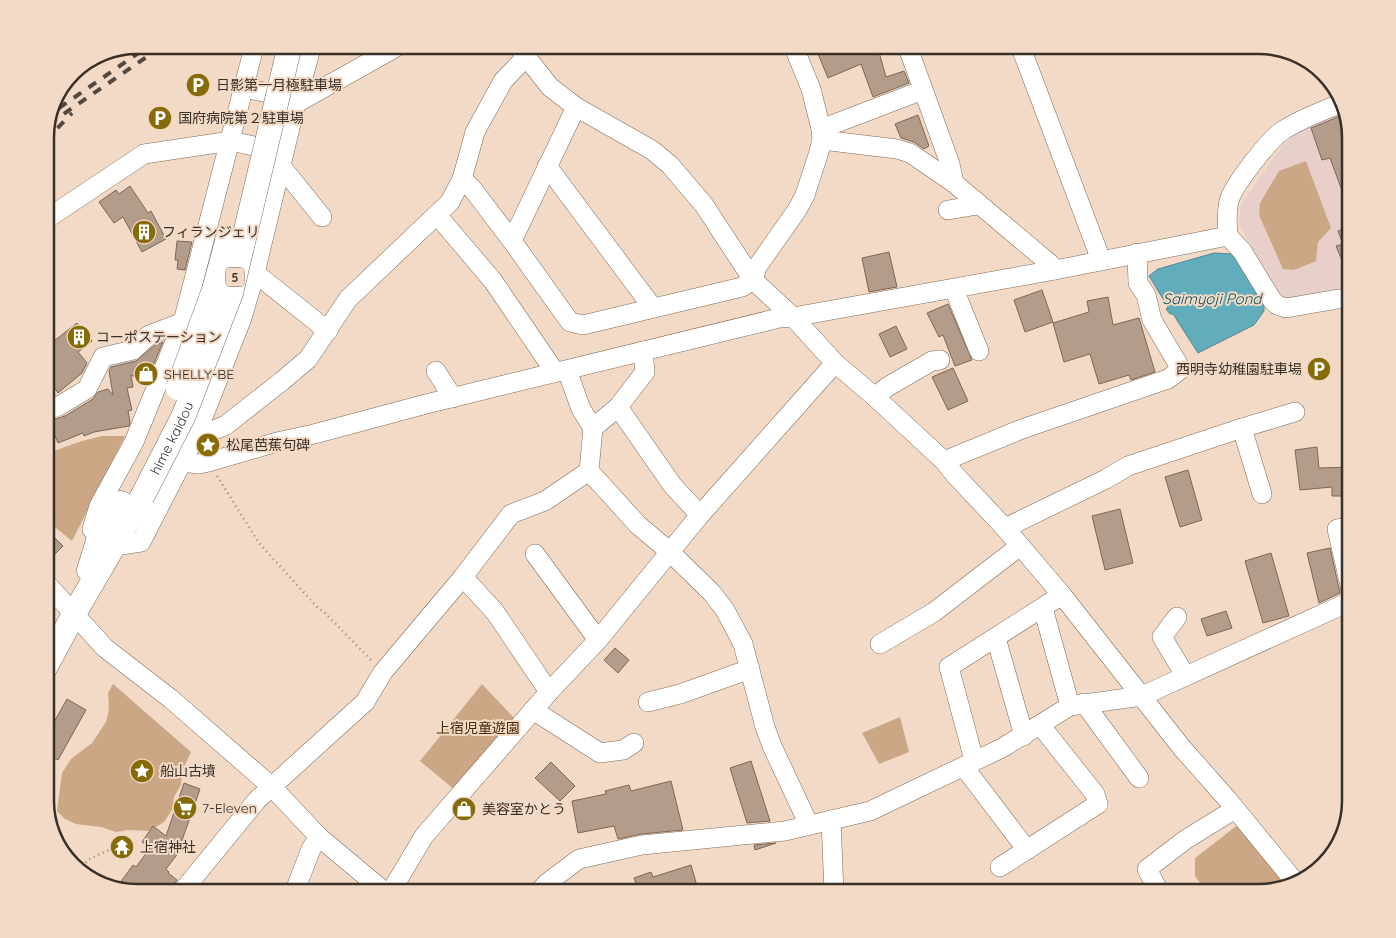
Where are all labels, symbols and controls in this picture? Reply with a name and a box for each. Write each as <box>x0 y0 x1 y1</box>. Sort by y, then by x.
parking icon: 日影第一月極駐車場 <box>185 72 211 98</box>
place label: 日影第一月極駐車場 <box>216 76 342 94</box>
parking icon: 国府病院第２駐車場 <box>147 105 173 131</box>
place label: 国府病院第２駐車場 <box>178 109 304 127</box>
building icon: フィランジェリ <box>131 219 157 245</box>
place label: フィランジェリ <box>162 223 260 241</box>
road number: 5 <box>226 268 244 286</box>
water label: Saimyoji Pond <box>1163 289 1263 308</box>
building icon: コーポステーション <box>66 324 92 350</box>
place label: コーポステーション <box>96 328 222 346</box>
parking icon: 西明寺幼稚園駐車場 <box>1306 356 1332 382</box>
place label: 西明寺幼稚園駐車場 <box>1176 360 1302 378</box>
shop icon: SHELLY-BE <box>133 361 159 387</box>
place label: SHELLY-BE <box>164 365 234 383</box>
street label: hime kaidou <box>146 399 197 478</box>
place icon: 松尾芭蕉句碑 <box>195 432 221 458</box>
place label: 松尾芭蕉句碑 <box>226 436 310 454</box>
park label: 上宿児童遊園 <box>436 719 520 737</box>
place icon: 船山古墳 <box>129 758 155 784</box>
place label: 船山古墳 <box>160 762 216 780</box>
supermarket icon: 7-Eleven <box>172 795 198 821</box>
shop icon: 美容室かとう <box>451 796 477 822</box>
place label: 7-Eleven <box>202 799 257 817</box>
place label: 美容室かとう <box>482 800 566 818</box>
temple icon: 上宿神社 <box>109 834 135 860</box>
place label: 上宿神社 <box>140 838 196 856</box>

